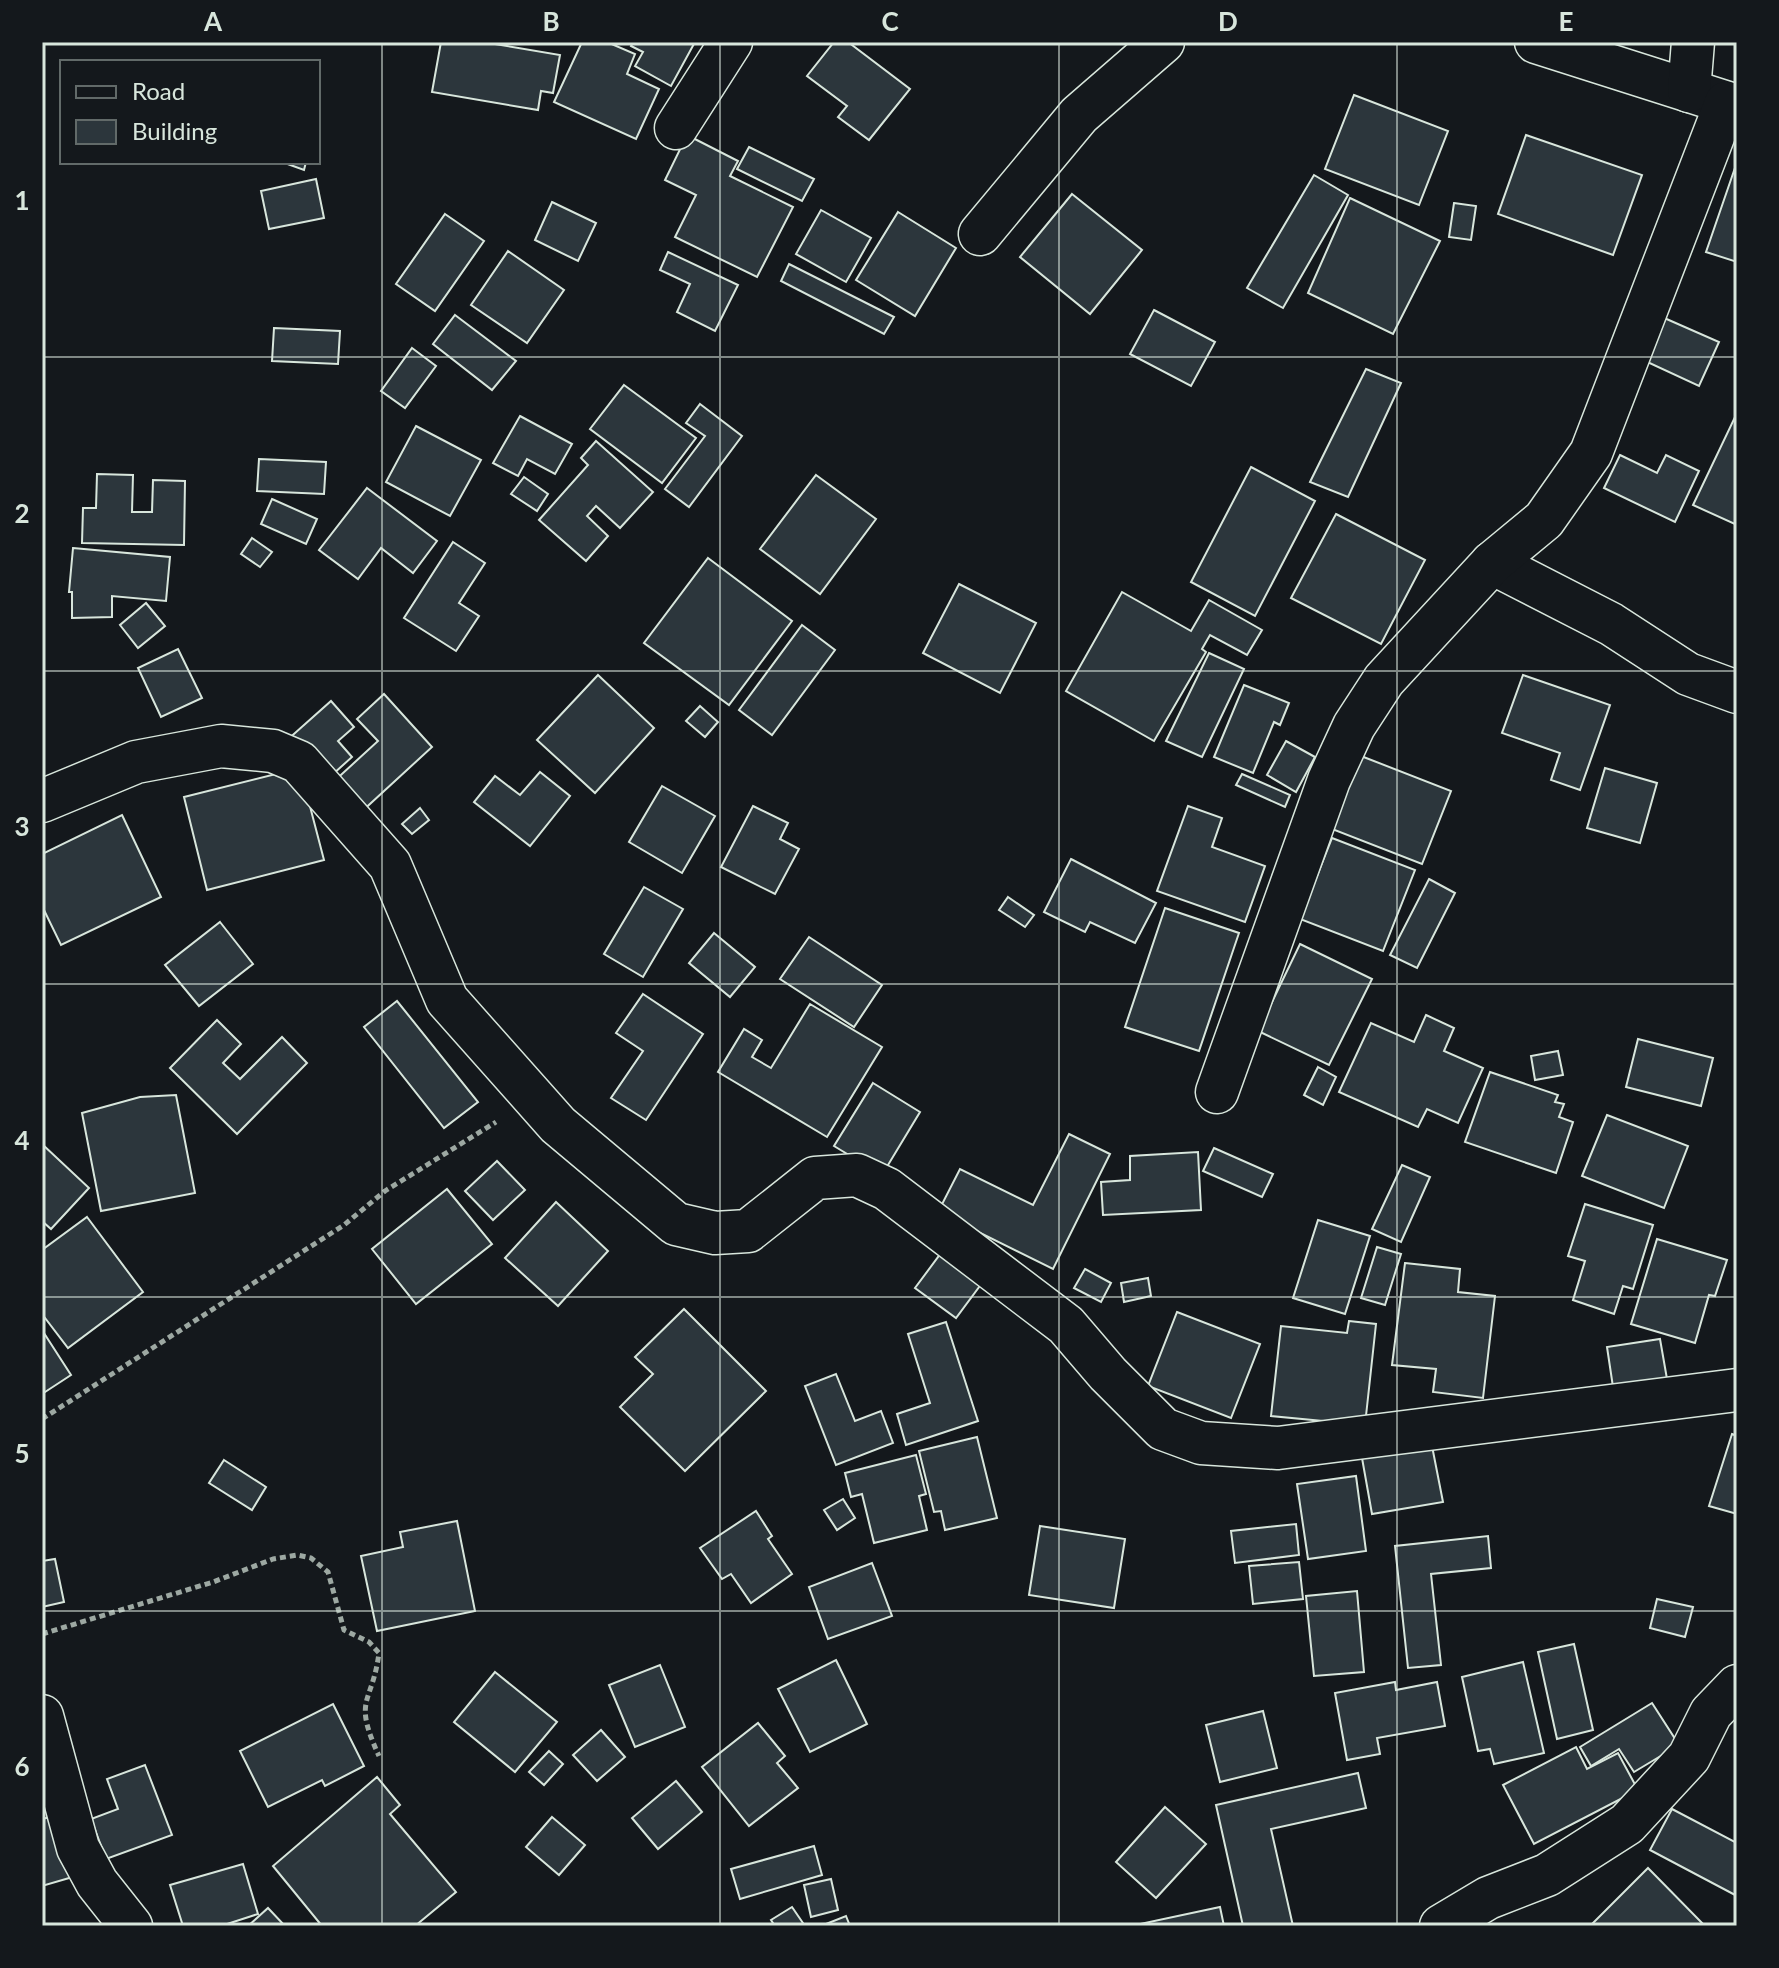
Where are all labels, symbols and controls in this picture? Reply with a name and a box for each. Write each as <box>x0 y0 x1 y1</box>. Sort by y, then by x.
text: A <box>203 5 223 37</box>
text: B <box>542 5 560 37</box>
text: C <box>881 5 899 37</box>
text: D <box>1218 5 1238 37</box>
text: E <box>1559 5 1573 37</box>
legend <box>60 60 320 164</box>
text: Road <box>132 76 185 105</box>
text: Building <box>132 116 217 145</box>
text: 1 <box>14 184 30 216</box>
text: 2 <box>14 497 30 529</box>
text: 3 <box>14 810 30 842</box>
text: 4 <box>14 1124 30 1156</box>
text: 5 <box>14 1437 30 1469</box>
text: 6 <box>14 1750 30 1782</box>

